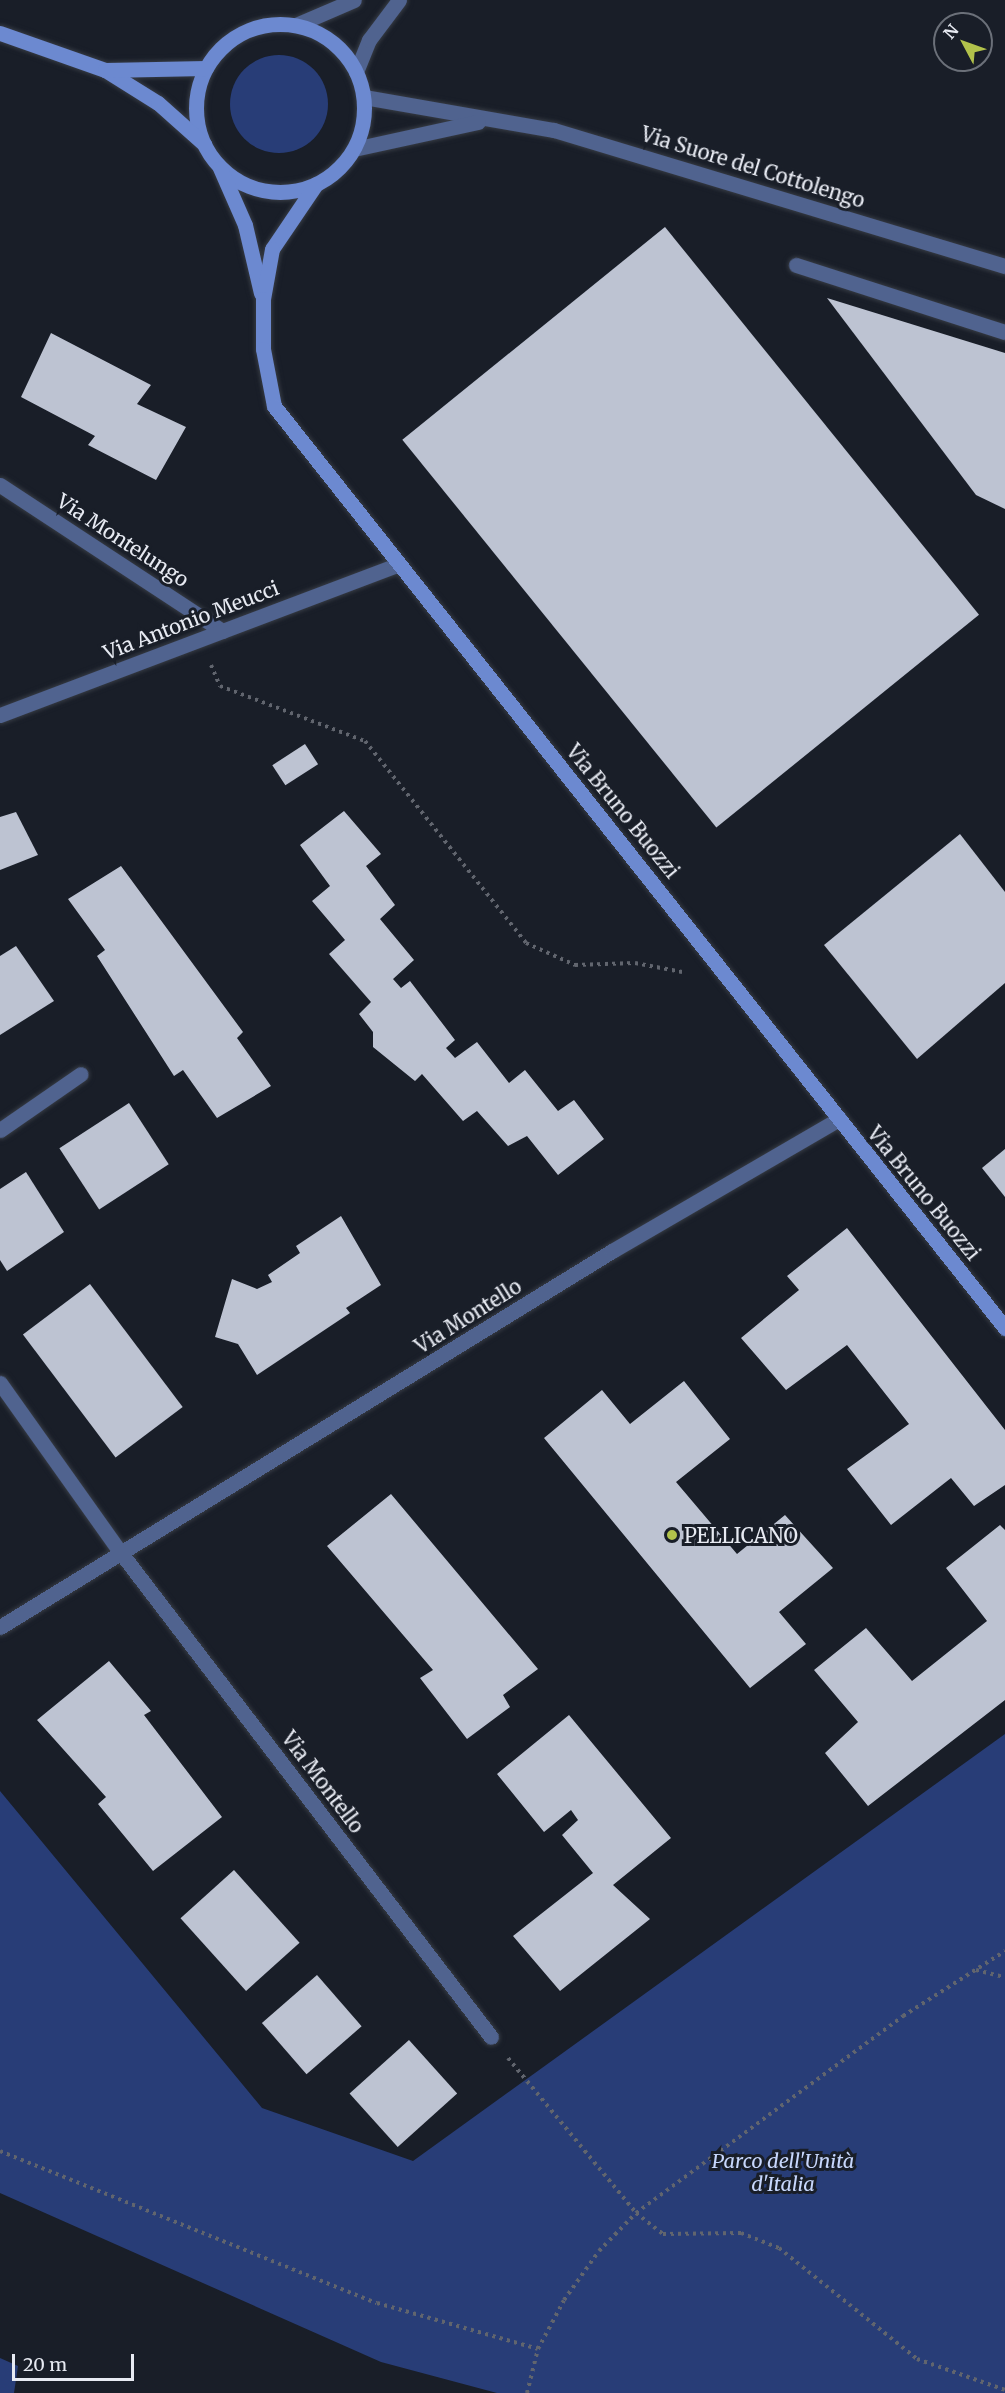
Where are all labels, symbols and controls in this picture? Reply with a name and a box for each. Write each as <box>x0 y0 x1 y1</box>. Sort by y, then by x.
north arrow <box>933 12 993 72</box>
text: N <box>939 20 963 43</box>
street label: Via Suore del Cottolengo <box>638 122 868 212</box>
street label: Via Montelungo <box>53 488 193 592</box>
street label: Via Antonio Meucci <box>100 575 282 665</box>
street label: Via Bruno Buozzi <box>562 739 684 883</box>
street label: Via Bruno Buozzi <box>863 1121 985 1265</box>
street label: Via Montello <box>410 1274 526 1358</box>
place label: PELLICANO <box>684 1523 798 1547</box>
marker: PELLICANO <box>665 1528 679 1542</box>
street label: Via Montello <box>277 1726 369 1838</box>
park label: Parco dell'Unità d'Italia <box>712 2148 854 2195</box>
scale bar <box>15 2342 136 2380</box>
text: 20 m <box>23 2353 67 2376</box>

